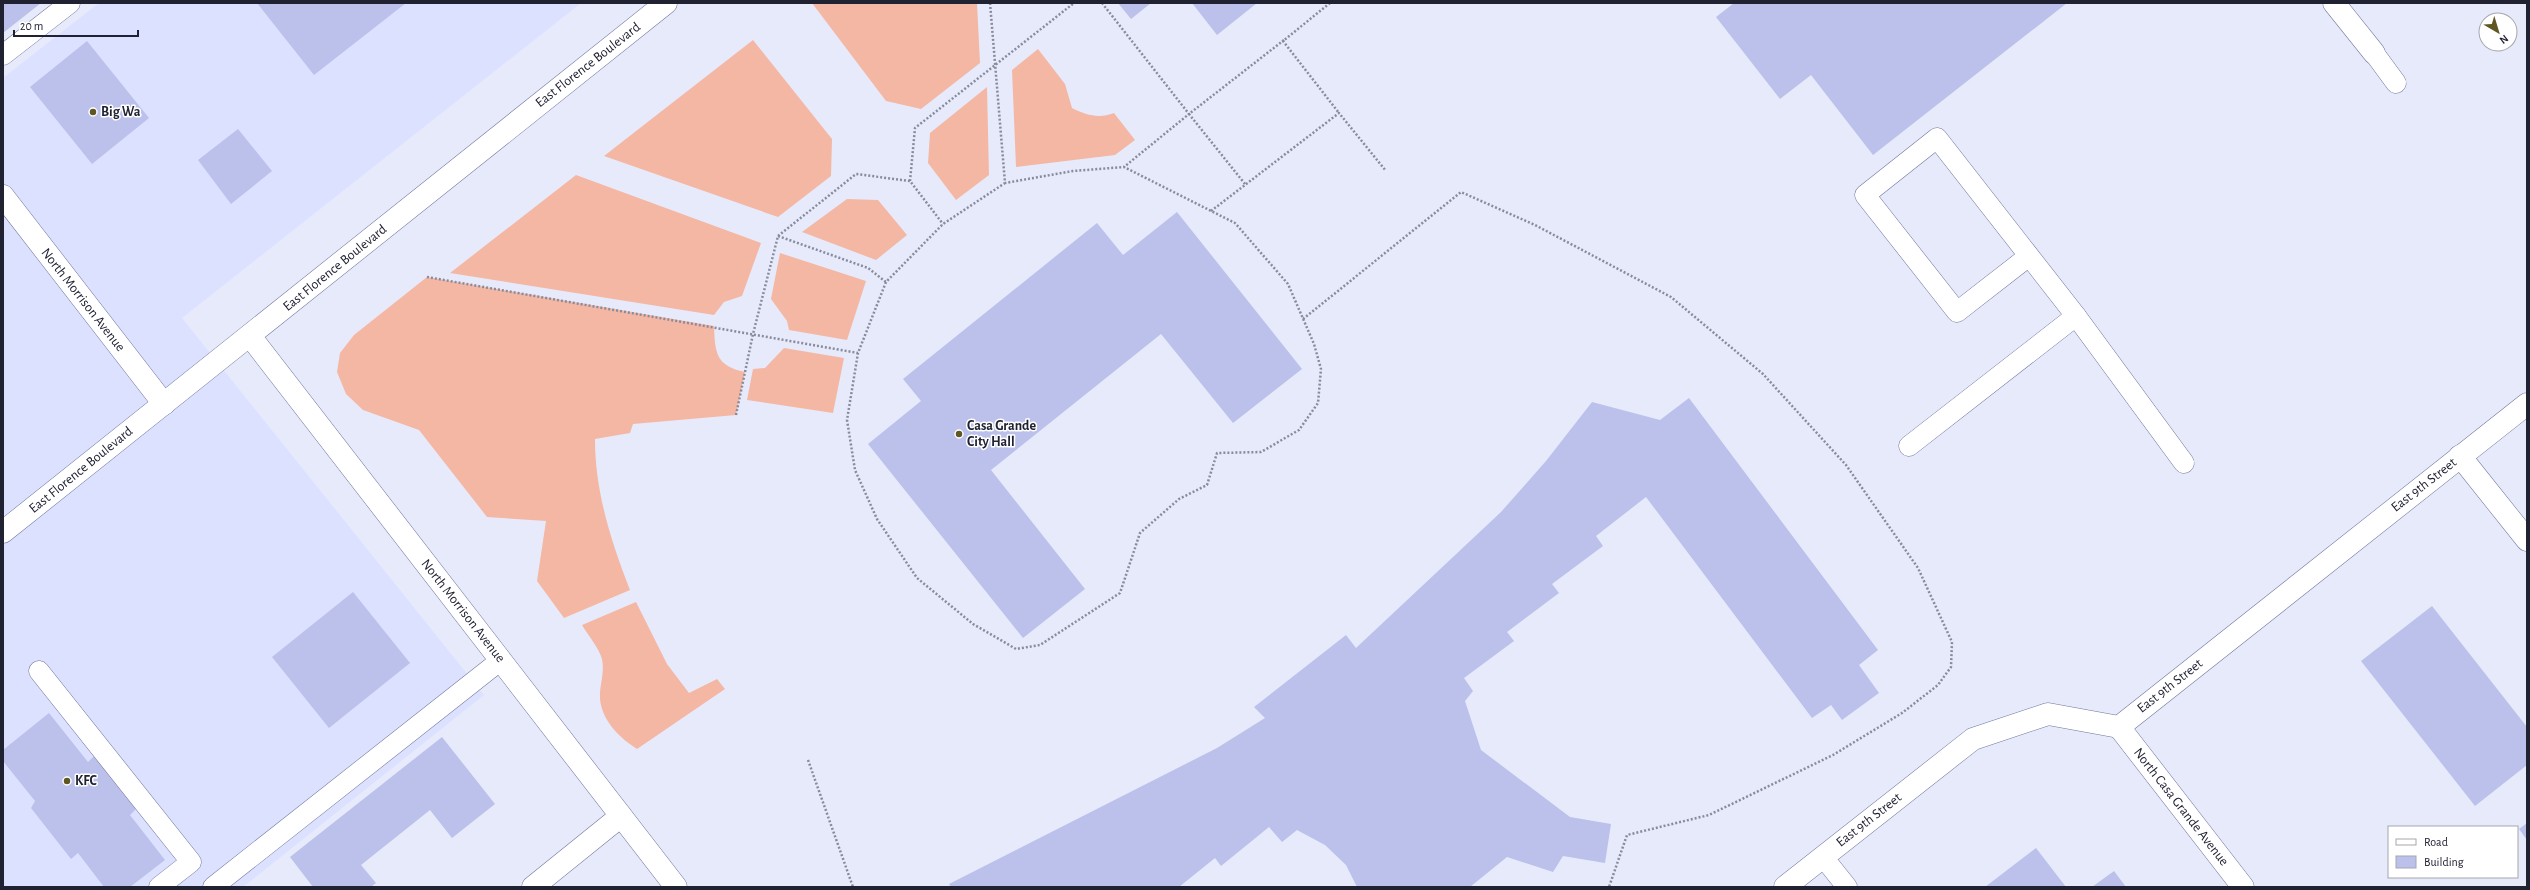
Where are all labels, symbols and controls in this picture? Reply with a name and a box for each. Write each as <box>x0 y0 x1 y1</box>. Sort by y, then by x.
scale bar <box>14 12 138 38</box>
north arrow <box>2478 12 2518 52</box>
text: 20 m <box>20 20 43 32</box>
street label: East Florence Boulevard <box>533 20 643 110</box>
text: N <box>2497 33 2510 46</box>
place label: Big Wa <box>101 105 141 119</box>
marker: Big Wa <box>88 107 98 117</box>
street label: East Florence Boulevard <box>281 222 389 314</box>
street label: North Morrison Avenue <box>38 246 128 354</box>
place label: Casa Grande City Hall <box>967 419 1036 449</box>
street label: East Florence Boulevard <box>27 424 135 516</box>
marker: Casa Grande City Hall <box>954 429 964 439</box>
street label: East 9th Street <box>2389 455 2460 515</box>
street label: North Morrison Avenue <box>418 557 508 665</box>
street label: East 9th Street <box>2135 656 2206 716</box>
street label: North Casa Grande Avenue <box>2131 745 2231 869</box>
place label: KFC <box>75 774 98 788</box>
marker: KFC <box>62 776 72 786</box>
street label: East 9th Street <box>1834 790 1905 850</box>
legend <box>2388 826 2518 878</box>
text: Road <box>2424 836 2448 848</box>
text: Building <box>2424 856 2464 868</box>

